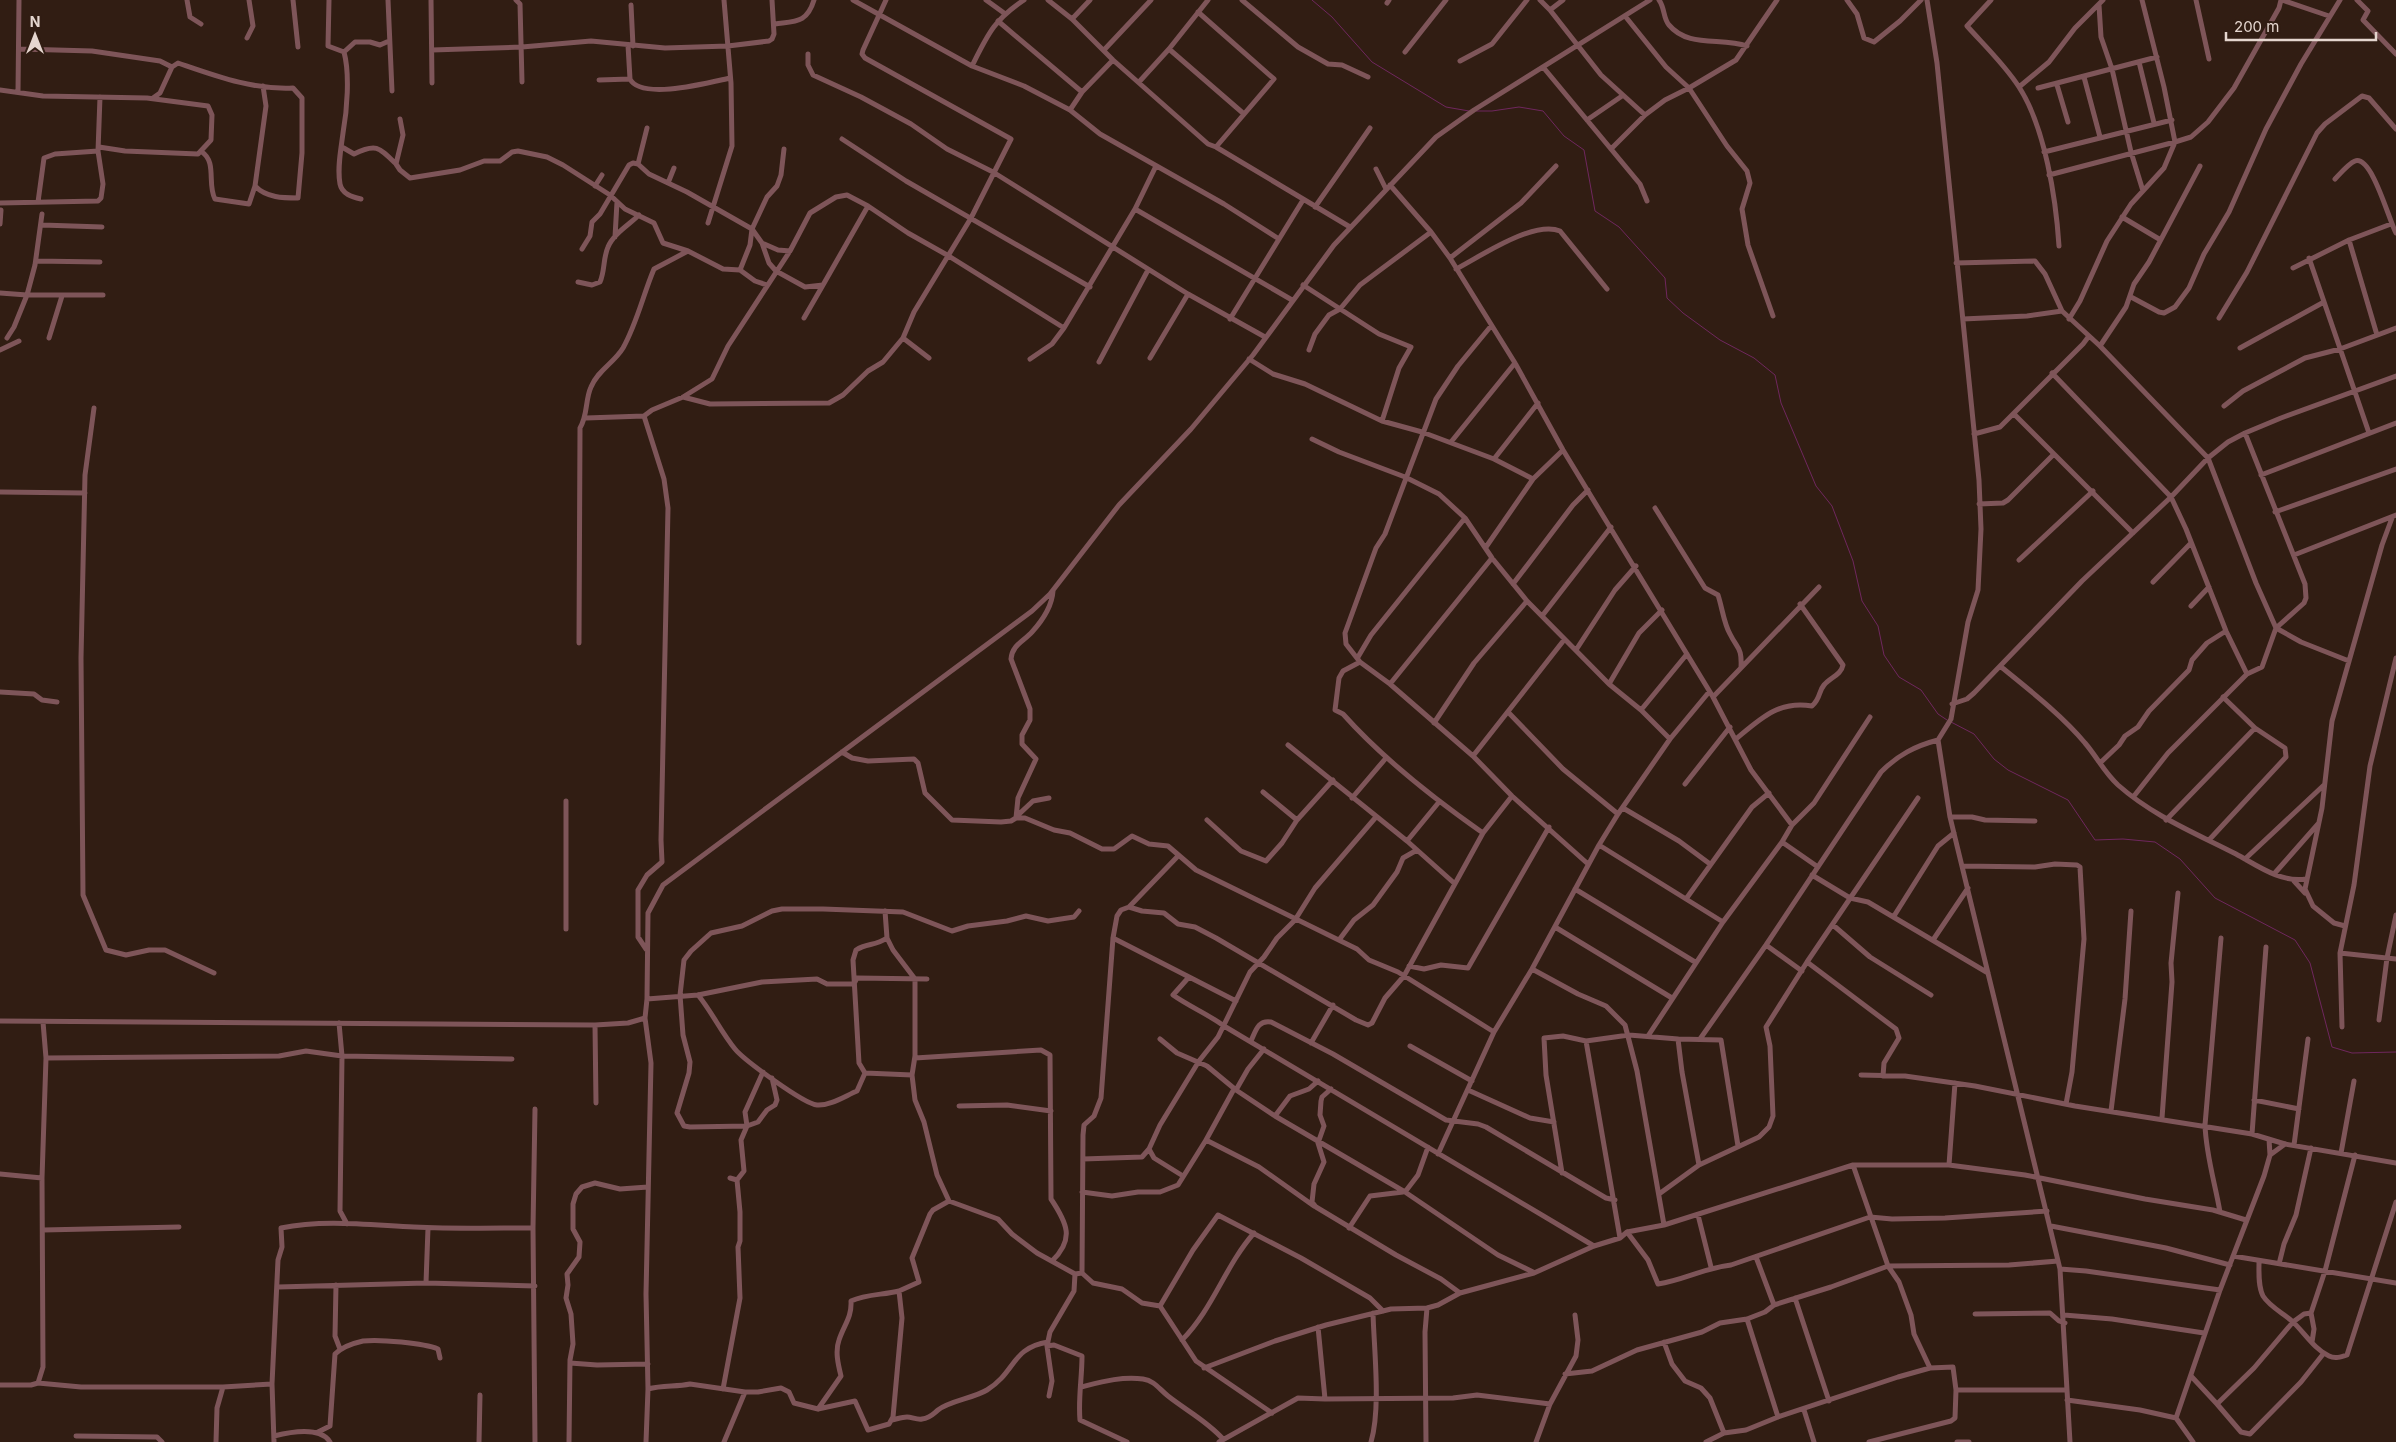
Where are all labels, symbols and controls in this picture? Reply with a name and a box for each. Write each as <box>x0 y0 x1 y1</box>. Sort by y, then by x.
north arrow <box>10 10 60 60</box>
scale bar <box>2226 10 2376 42</box>
text: N <box>30 13 40 30</box>
text: 200 m <box>2234 17 2279 36</box>

